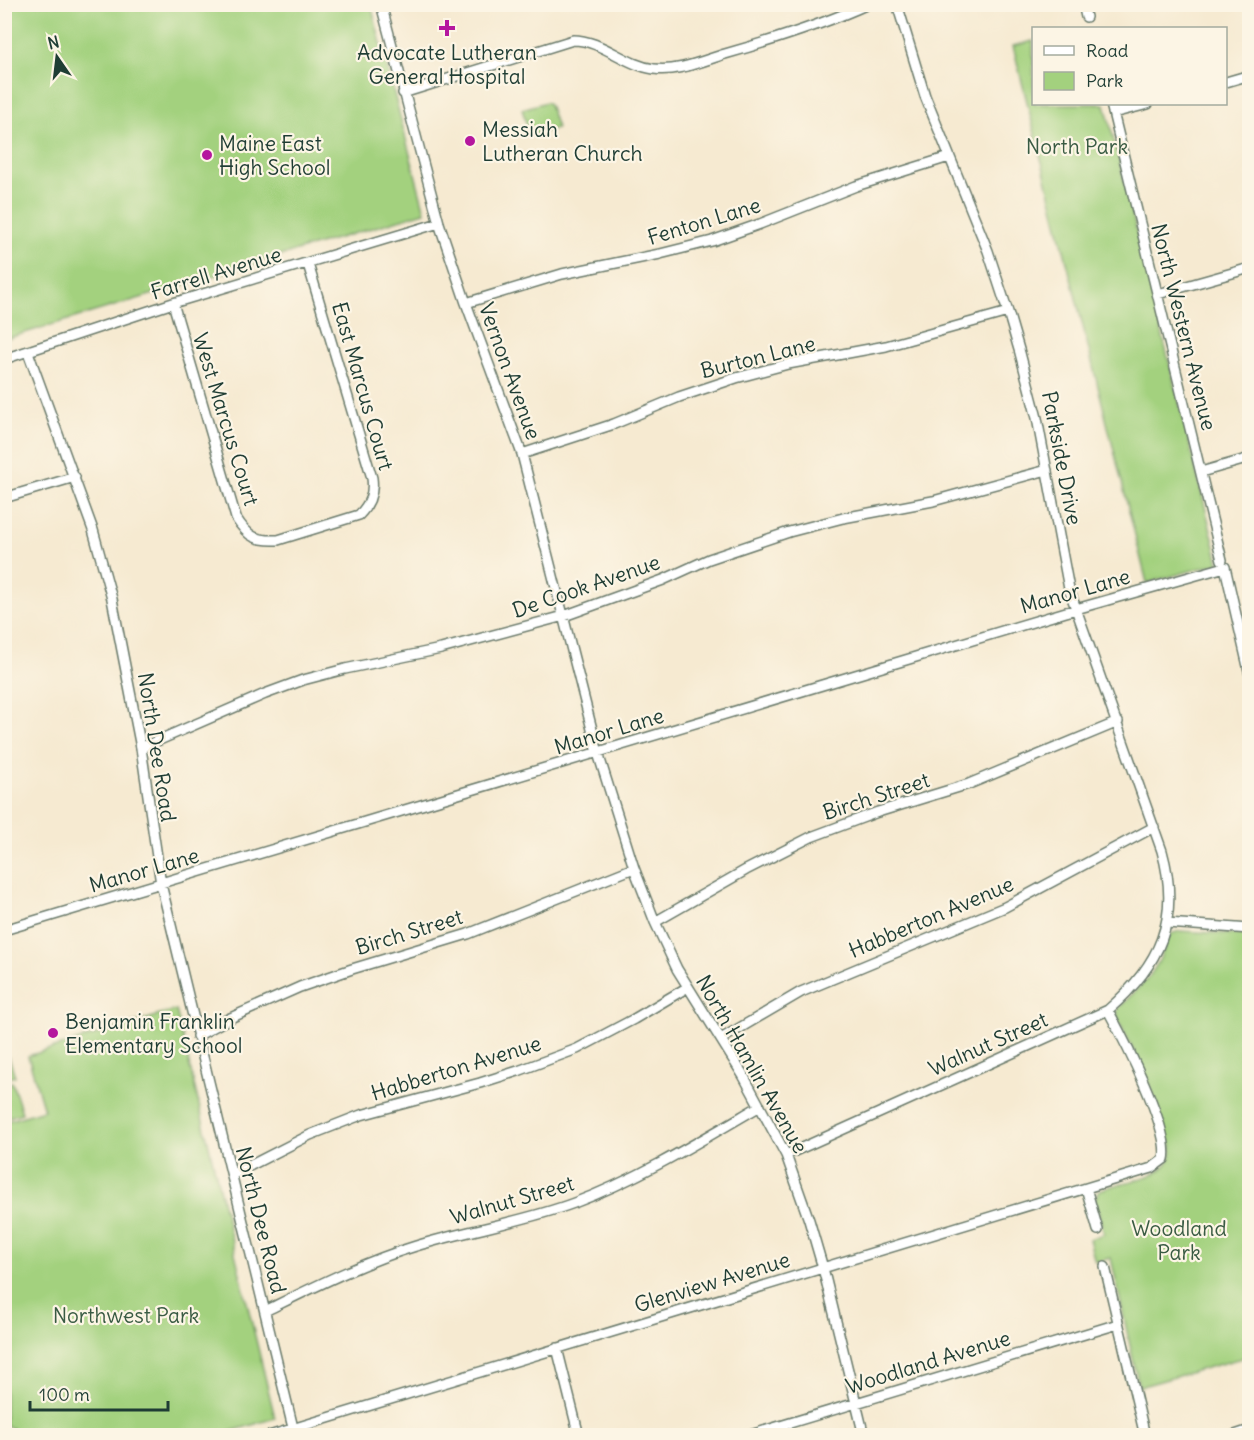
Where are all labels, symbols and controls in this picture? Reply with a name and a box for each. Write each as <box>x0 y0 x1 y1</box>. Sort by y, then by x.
marker: Advocate Lutheran General Hospital <box>438 19 456 37</box>
north arrow <box>27 27 87 87</box>
legend <box>1032 27 1227 105</box>
text: N <box>46 31 61 53</box>
place label: Advocate Lutheran General Hospital <box>357 39 537 90</box>
text: Road <box>1086 39 1129 62</box>
text: Park <box>1086 69 1123 92</box>
place label: Messiah Lutheran Church <box>482 116 643 167</box>
place label: Maine East High School <box>219 130 330 181</box>
park label: North Park <box>1026 133 1128 160</box>
marker: Messiah Lutheran Church <box>463 134 477 148</box>
marker: Maine East High School <box>200 148 214 162</box>
street label: Fenton Lane <box>644 191 764 251</box>
street label: North Western Avenue <box>1145 221 1223 433</box>
street label: Farrell Avenue <box>147 240 285 306</box>
street label: East Marcus Court <box>326 299 400 473</box>
street label: Vernon Avenue <box>473 299 547 443</box>
street label: West Marcus Court <box>187 329 265 509</box>
street label: Burton Lane <box>698 330 818 384</box>
street label: Parkside Drive <box>1036 389 1088 527</box>
street label: De Cook Avenue <box>509 548 663 624</box>
street label: Manor Lane <box>1017 562 1133 620</box>
street label: North Dee Road <box>132 670 182 824</box>
street label: Manor Lane <box>551 702 667 760</box>
street label: Birch Street <box>819 766 933 826</box>
street label: Manor Lane <box>86 841 202 899</box>
street label: Habberton Avenue <box>844 870 1018 964</box>
street label: Birch Street <box>352 903 466 961</box>
street label: North Hamlin Avenue <box>690 970 814 1158</box>
street label: Walnut Street <box>924 1006 1052 1082</box>
place label: Benjamin Franklin Elementary School <box>65 1008 242 1059</box>
marker: Benjamin Franklin Elementary School <box>46 1026 60 1040</box>
street label: Habberton Avenue <box>368 1029 544 1107</box>
street label: North Dee Road <box>230 1144 292 1296</box>
street label: Walnut Street <box>447 1169 577 1231</box>
park label: Woodland Park <box>1131 1215 1227 1266</box>
street label: Glenview Avenue <box>631 1246 793 1318</box>
park label: Northwest Park <box>53 1302 199 1329</box>
street label: Woodland Avenue <box>842 1324 1014 1400</box>
scale bar <box>30 1374 168 1412</box>
text: 100 m <box>39 1383 90 1406</box>

